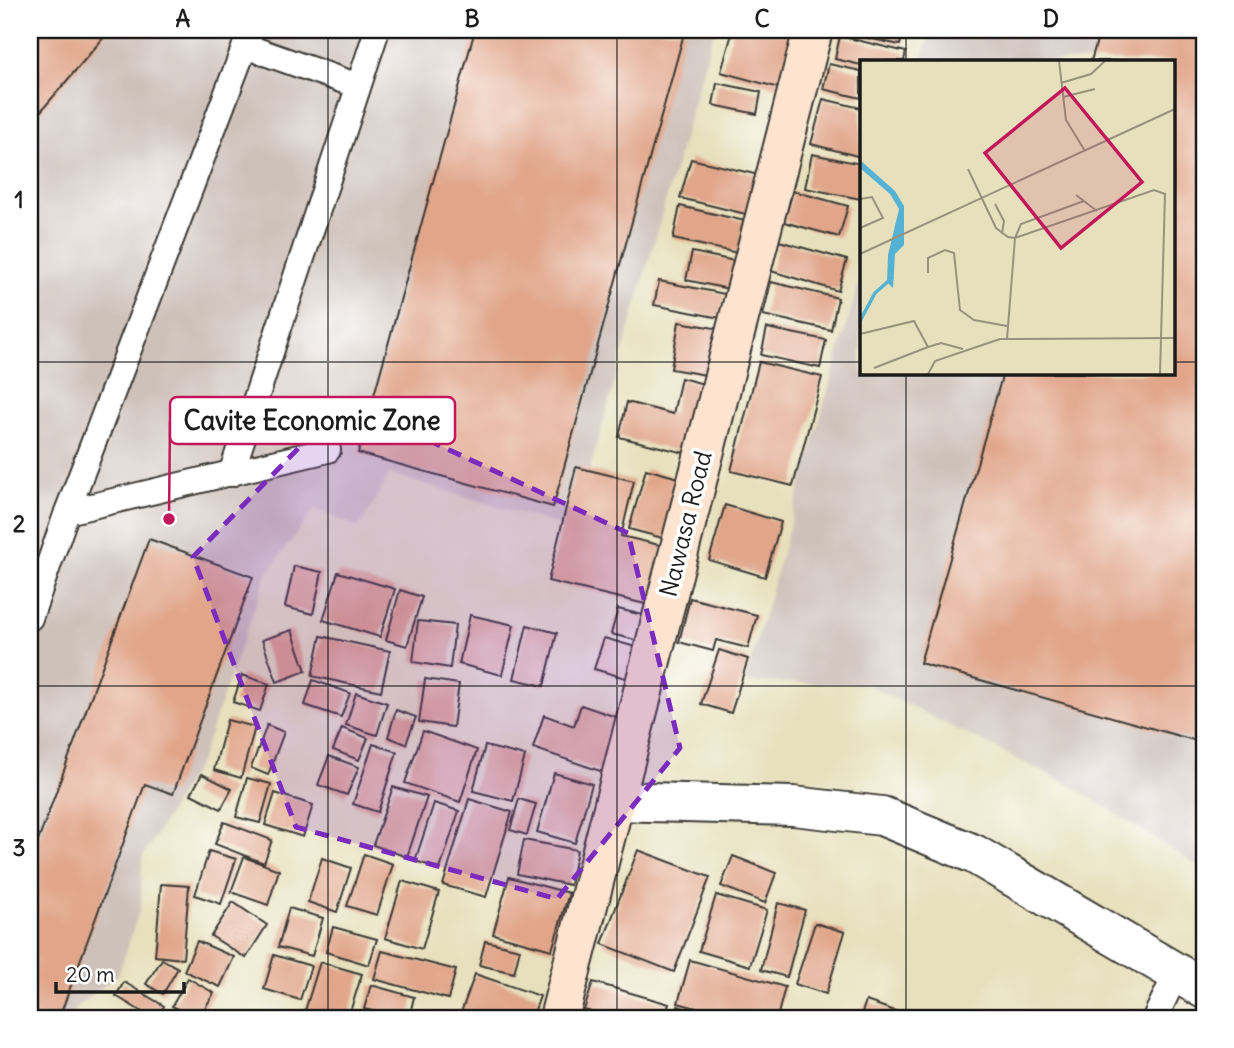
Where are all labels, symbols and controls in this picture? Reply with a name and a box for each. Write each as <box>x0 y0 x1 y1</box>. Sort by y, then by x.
text: A <box>176 4 191 33</box>
text: B <box>464 4 480 33</box>
text: C <box>754 4 770 33</box>
text: D <box>1043 4 1059 33</box>
inset map <box>860 60 1174 374</box>
text: 1 <box>14 185 24 214</box>
callout: Cavite Economic Zone <box>170 397 455 444</box>
text: Cavite Economic Zone <box>184 404 440 437</box>
street label: Nawasa Road <box>652 448 718 600</box>
text: 2 <box>13 509 26 538</box>
text: 3 <box>12 833 26 862</box>
scale bar <box>56 950 184 994</box>
text: 20 m <box>66 961 115 988</box>

